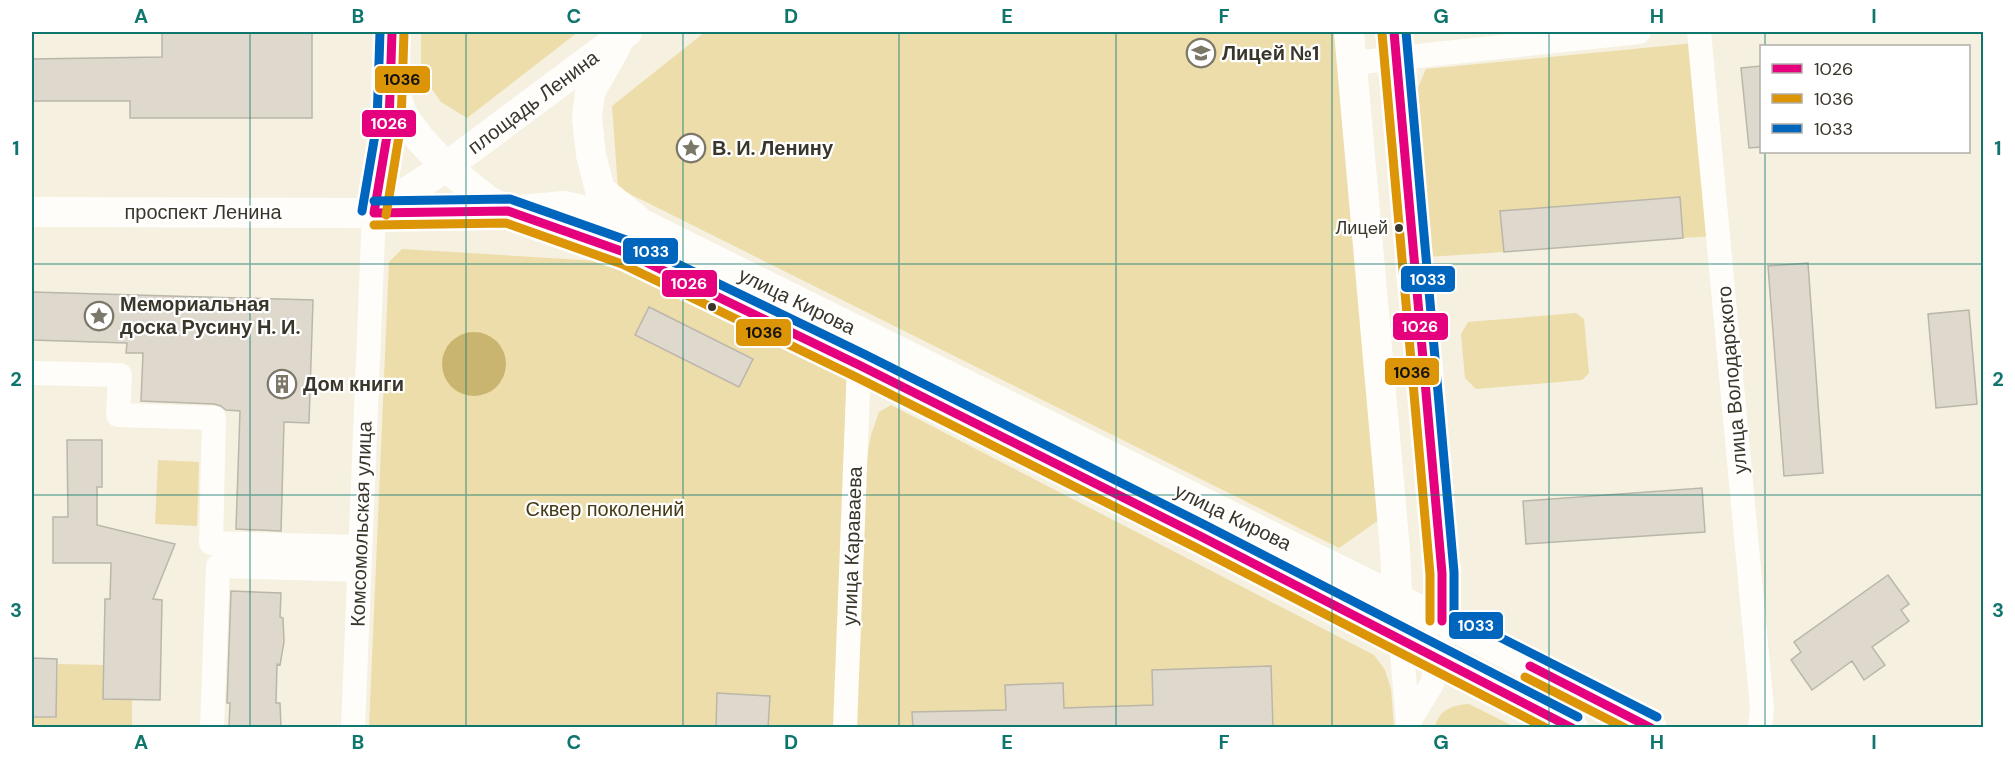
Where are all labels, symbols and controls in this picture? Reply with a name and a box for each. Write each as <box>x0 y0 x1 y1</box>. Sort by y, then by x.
text: A <box>134 3 148 29</box>
text: B <box>352 3 364 29</box>
text: C <box>567 3 581 29</box>
text: D <box>784 3 798 29</box>
text: E <box>1001 3 1013 29</box>
text: F <box>1218 3 1230 29</box>
text: G <box>1433 3 1449 29</box>
text: H <box>1650 3 1664 29</box>
text: I <box>1871 3 1877 29</box>
school or university icon: Лицeй №1 <box>1185 37 1217 69</box>
place label: Лицeй №1 <box>1222 40 1319 66</box>
street label: площадь Ленина <box>462 44 604 160</box>
legend <box>1760 45 1970 153</box>
text: 1026 <box>1814 57 1853 81</box>
line badge: 1036 <box>374 65 431 94</box>
text: 1036 <box>384 69 420 90</box>
text: 1036 <box>1814 87 1854 111</box>
line badge: 1026 <box>361 109 417 138</box>
text: 1026 <box>371 113 407 134</box>
text: 1033 <box>1814 117 1853 141</box>
place icon: В. И. Ленину <box>675 132 707 164</box>
text: 1 <box>12 135 20 161</box>
place label: В. И. Ленину <box>712 135 834 161</box>
text: 1 <box>1994 135 2002 161</box>
street label: проспект Ленина <box>124 199 282 225</box>
place label: Лицeй <box>1336 216 1388 240</box>
marker: Лицeй <box>1393 222 1405 234</box>
line badge: 1033 <box>622 237 679 265</box>
text: 1033 <box>633 241 669 262</box>
street label: улица Кирова <box>734 261 861 341</box>
line badge: 1033 <box>1400 265 1456 293</box>
line badge: 1026 <box>661 269 718 298</box>
text: 1033 <box>1410 269 1446 290</box>
text: 1026 <box>671 273 707 294</box>
street label: улица Володарского <box>1711 285 1753 475</box>
place label: Мемориальная доска Русину Н. И. <box>120 291 301 340</box>
place icon: Мемориальная доска Русину Н. И. <box>83 300 115 332</box>
unlabelled marker <box>706 301 718 313</box>
line badge: 1026 <box>1392 312 1449 341</box>
text: 1026 <box>1402 316 1438 337</box>
line badge: 1036 <box>735 318 792 347</box>
text: 1036 <box>746 322 782 343</box>
line badge: 1036 <box>1384 357 1440 386</box>
text: 1036 <box>1394 362 1430 383</box>
text: 2 <box>10 366 22 392</box>
text: 2 <box>1992 366 2004 392</box>
building icon: Дом книги <box>266 368 298 400</box>
place label: Дом книги <box>303 371 404 397</box>
street label: Комсомольская улица <box>344 420 378 627</box>
street label: улица Караваева <box>836 465 868 626</box>
street label: улица Кирова <box>1170 477 1297 557</box>
park label: Сквер поколений <box>526 496 684 522</box>
text: 3 <box>10 597 22 623</box>
text: 3 <box>1992 597 2004 623</box>
line badge: 1033 <box>1448 611 1504 640</box>
text: 1033 <box>1458 615 1494 636</box>
text: A <box>134 729 148 755</box>
text: B <box>352 729 364 755</box>
text: C <box>567 729 581 755</box>
text: D <box>784 729 798 755</box>
text: E <box>1001 729 1013 755</box>
text: F <box>1218 729 1230 755</box>
text: G <box>1433 729 1449 755</box>
text: H <box>1650 729 1664 755</box>
text: I <box>1871 729 1877 755</box>

